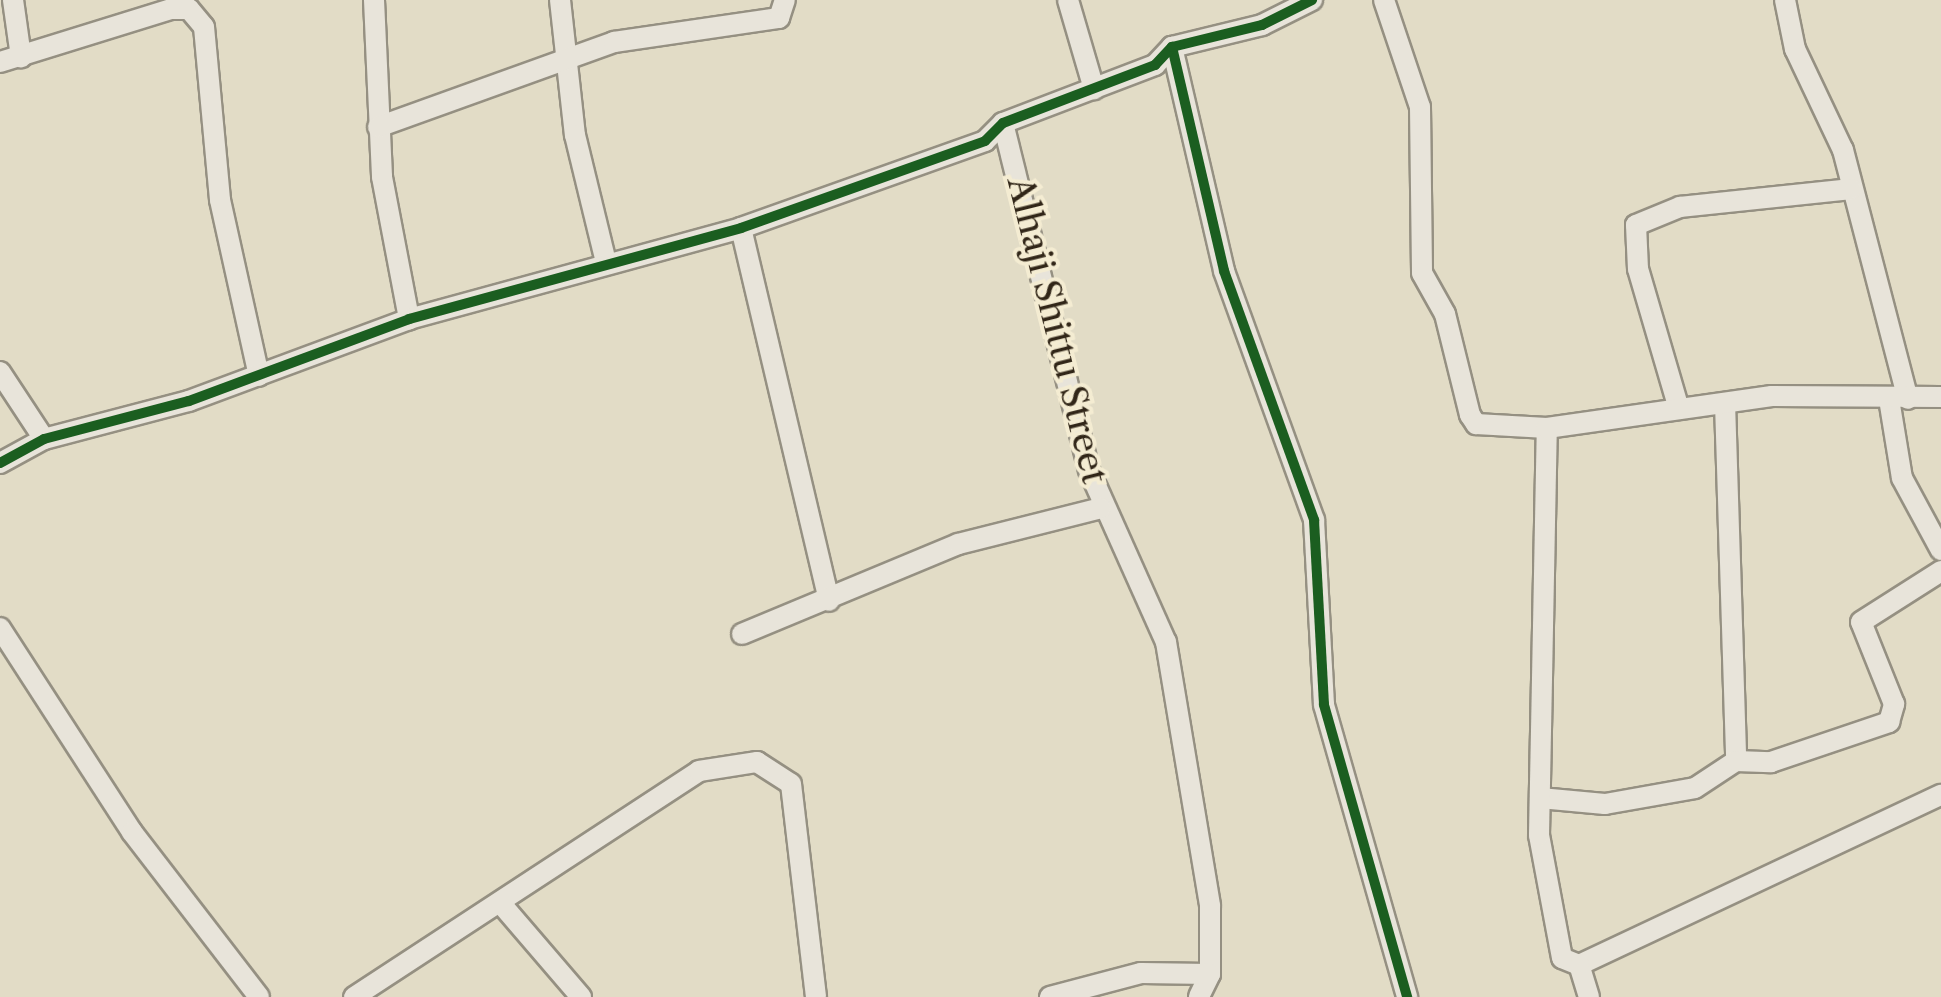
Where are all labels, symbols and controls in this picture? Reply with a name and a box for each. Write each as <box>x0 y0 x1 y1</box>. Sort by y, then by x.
street label: Alhaji Shittu Street <box>999 172 1115 488</box>

